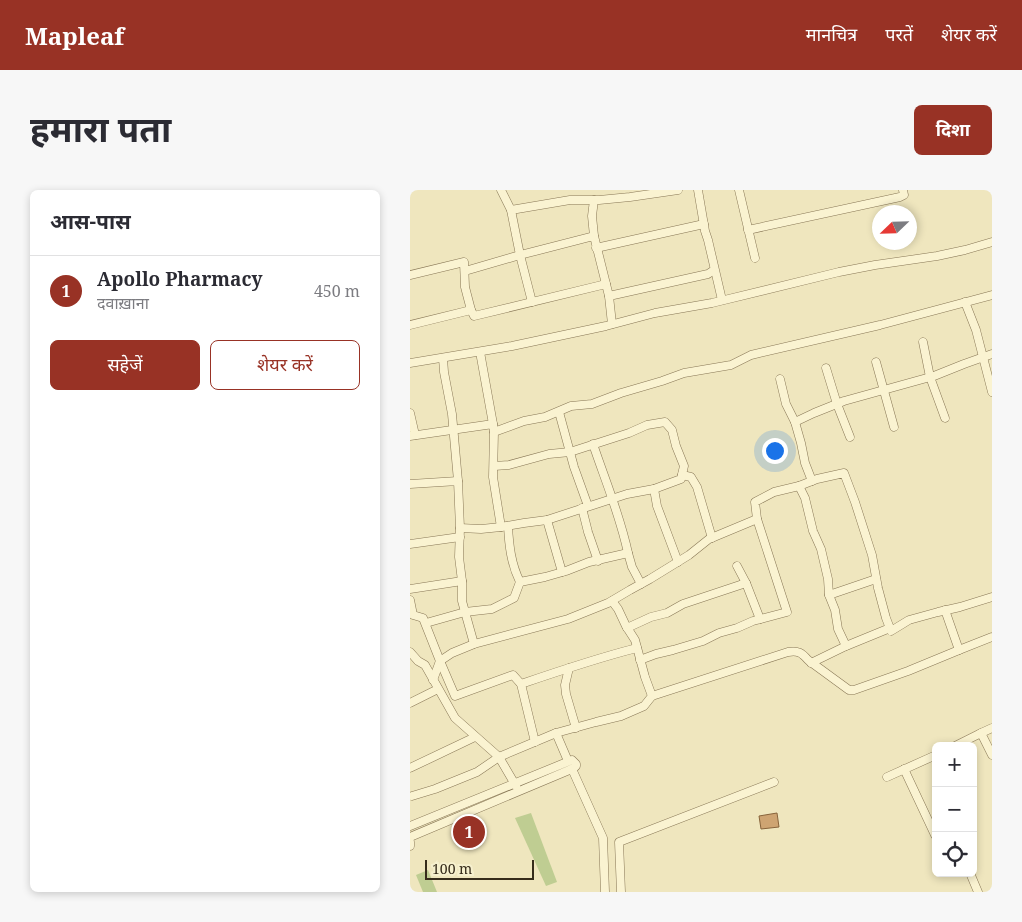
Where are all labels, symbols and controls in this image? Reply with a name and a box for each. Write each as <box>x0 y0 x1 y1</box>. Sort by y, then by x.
text: Mapleaf <box>25 19 124 52</box>
text: मानचित्र <box>806 22 857 46</box>
text: परतें <box>885 22 913 46</box>
text: शेयर करें <box>941 22 997 46</box>
text: हमारा पता <box>30 105 171 152</box>
button: दिशा <box>914 105 992 155</box>
north arrow <box>872 205 917 250</box>
text: आस-पास <box>50 207 131 235</box>
text: Apollo Pharmacy <box>97 266 263 292</box>
text: 1 <box>61 280 71 302</box>
text: 450 m <box>314 280 360 302</box>
text: दवाख़ाना <box>97 292 149 314</box>
button: सहेजें <box>50 340 200 390</box>
button: शेयर करें <box>210 340 360 390</box>
your location <box>762 438 788 464</box>
map controls <box>932 742 977 877</box>
button: + <box>932 742 977 787</box>
button: − <box>932 787 977 832</box>
pin: 1 <box>453 813 485 851</box>
button: locate <box>932 832 977 877</box>
scale bar <box>425 857 534 880</box>
text: 100 m <box>432 859 472 878</box>

